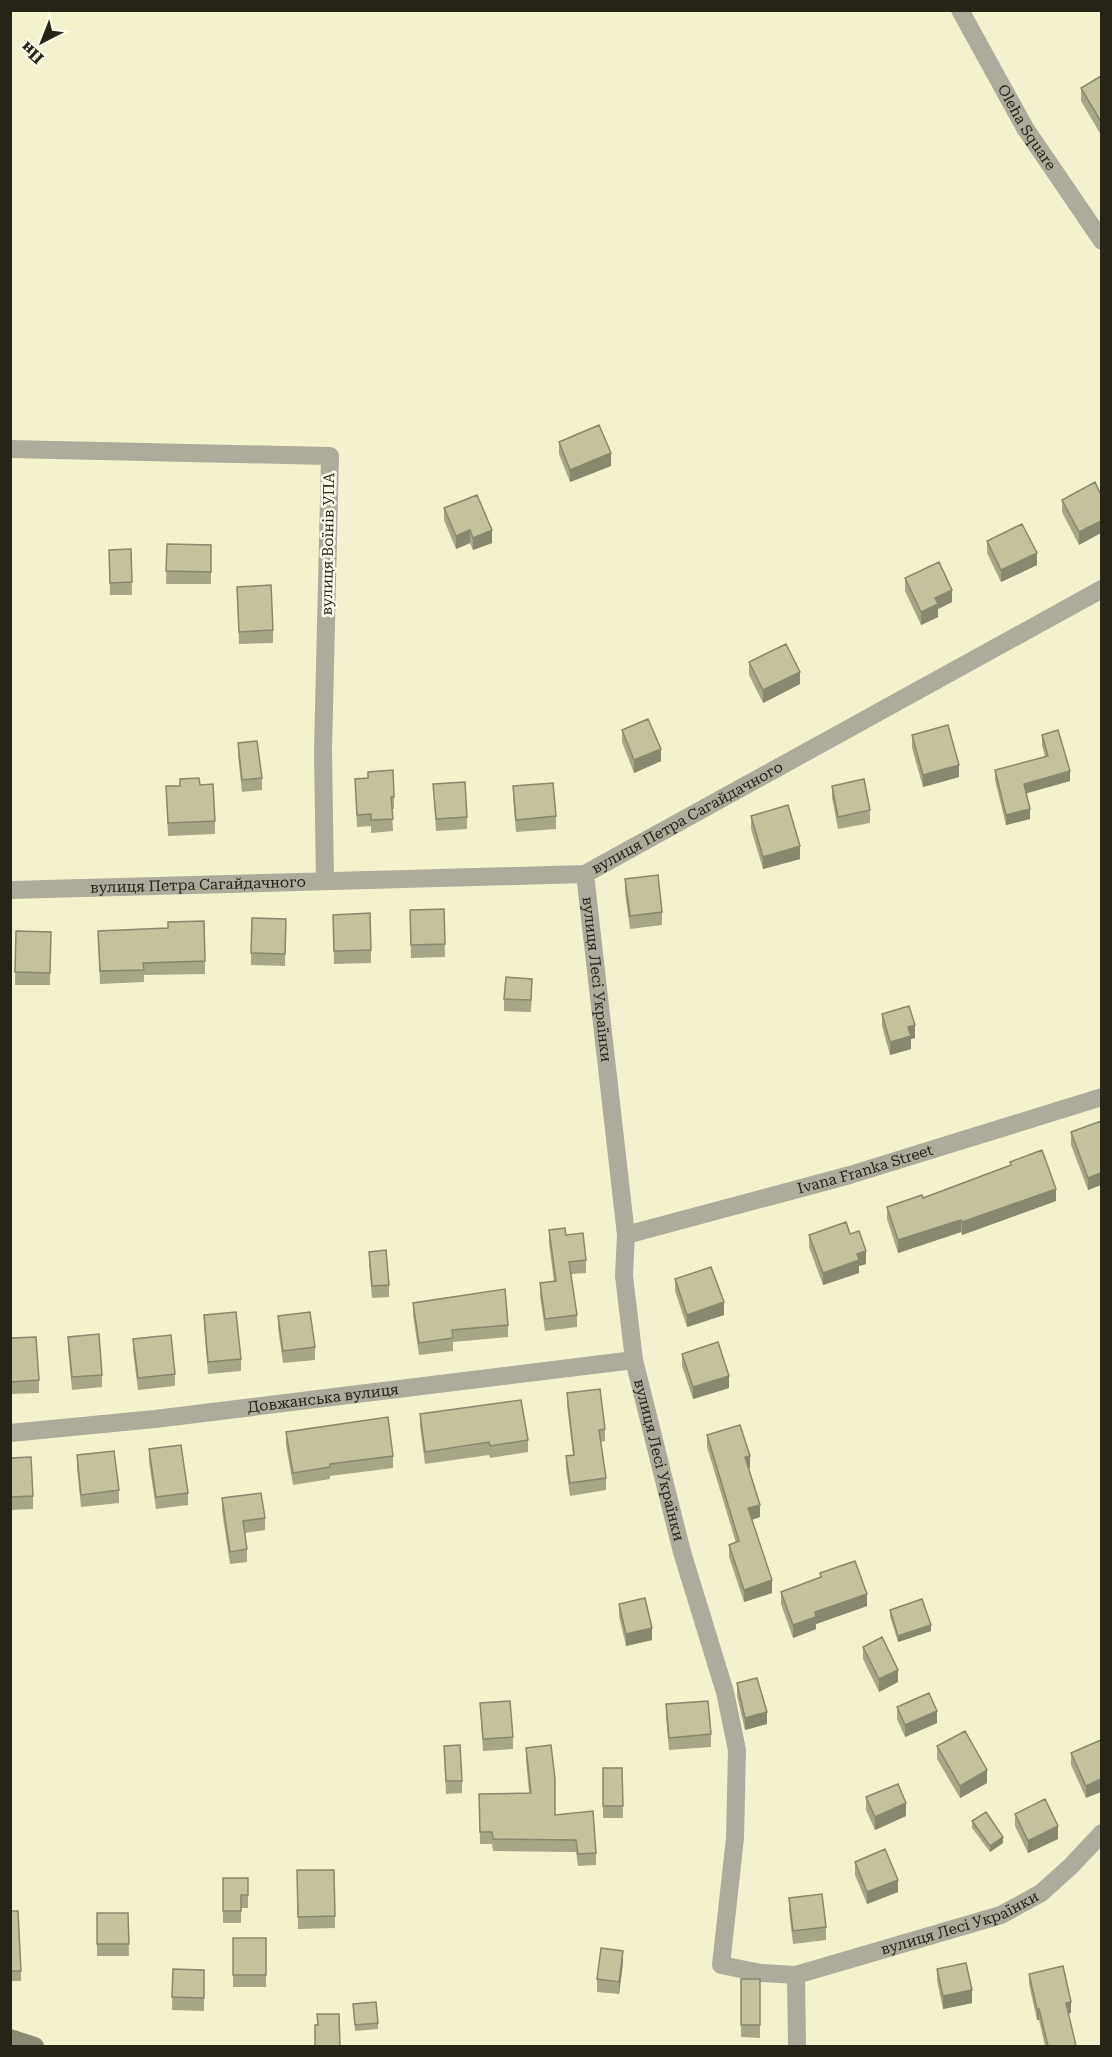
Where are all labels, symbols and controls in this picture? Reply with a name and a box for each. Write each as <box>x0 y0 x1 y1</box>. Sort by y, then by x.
north arrow <box>12 12 72 72</box>
text: Пн <box>17 38 48 68</box>
street label: Oleha Square <box>994 81 1060 173</box>
street label: вулиця Воїнів УПА <box>318 472 338 615</box>
street label: вулиця Петра Сагайдачного <box>588 758 786 878</box>
street label: вулиця Петра Сагайдачного <box>90 873 306 897</box>
street label: вулиця Лесі Українки <box>579 896 615 1063</box>
street label: Ivana Franka Street <box>796 1141 935 1198</box>
street label: вулиця Лесі Українки <box>630 1377 688 1543</box>
street label: Довжанська вулиця <box>246 1380 400 1417</box>
street label: вулиця Лесі Українки <box>879 1887 1042 1959</box>

